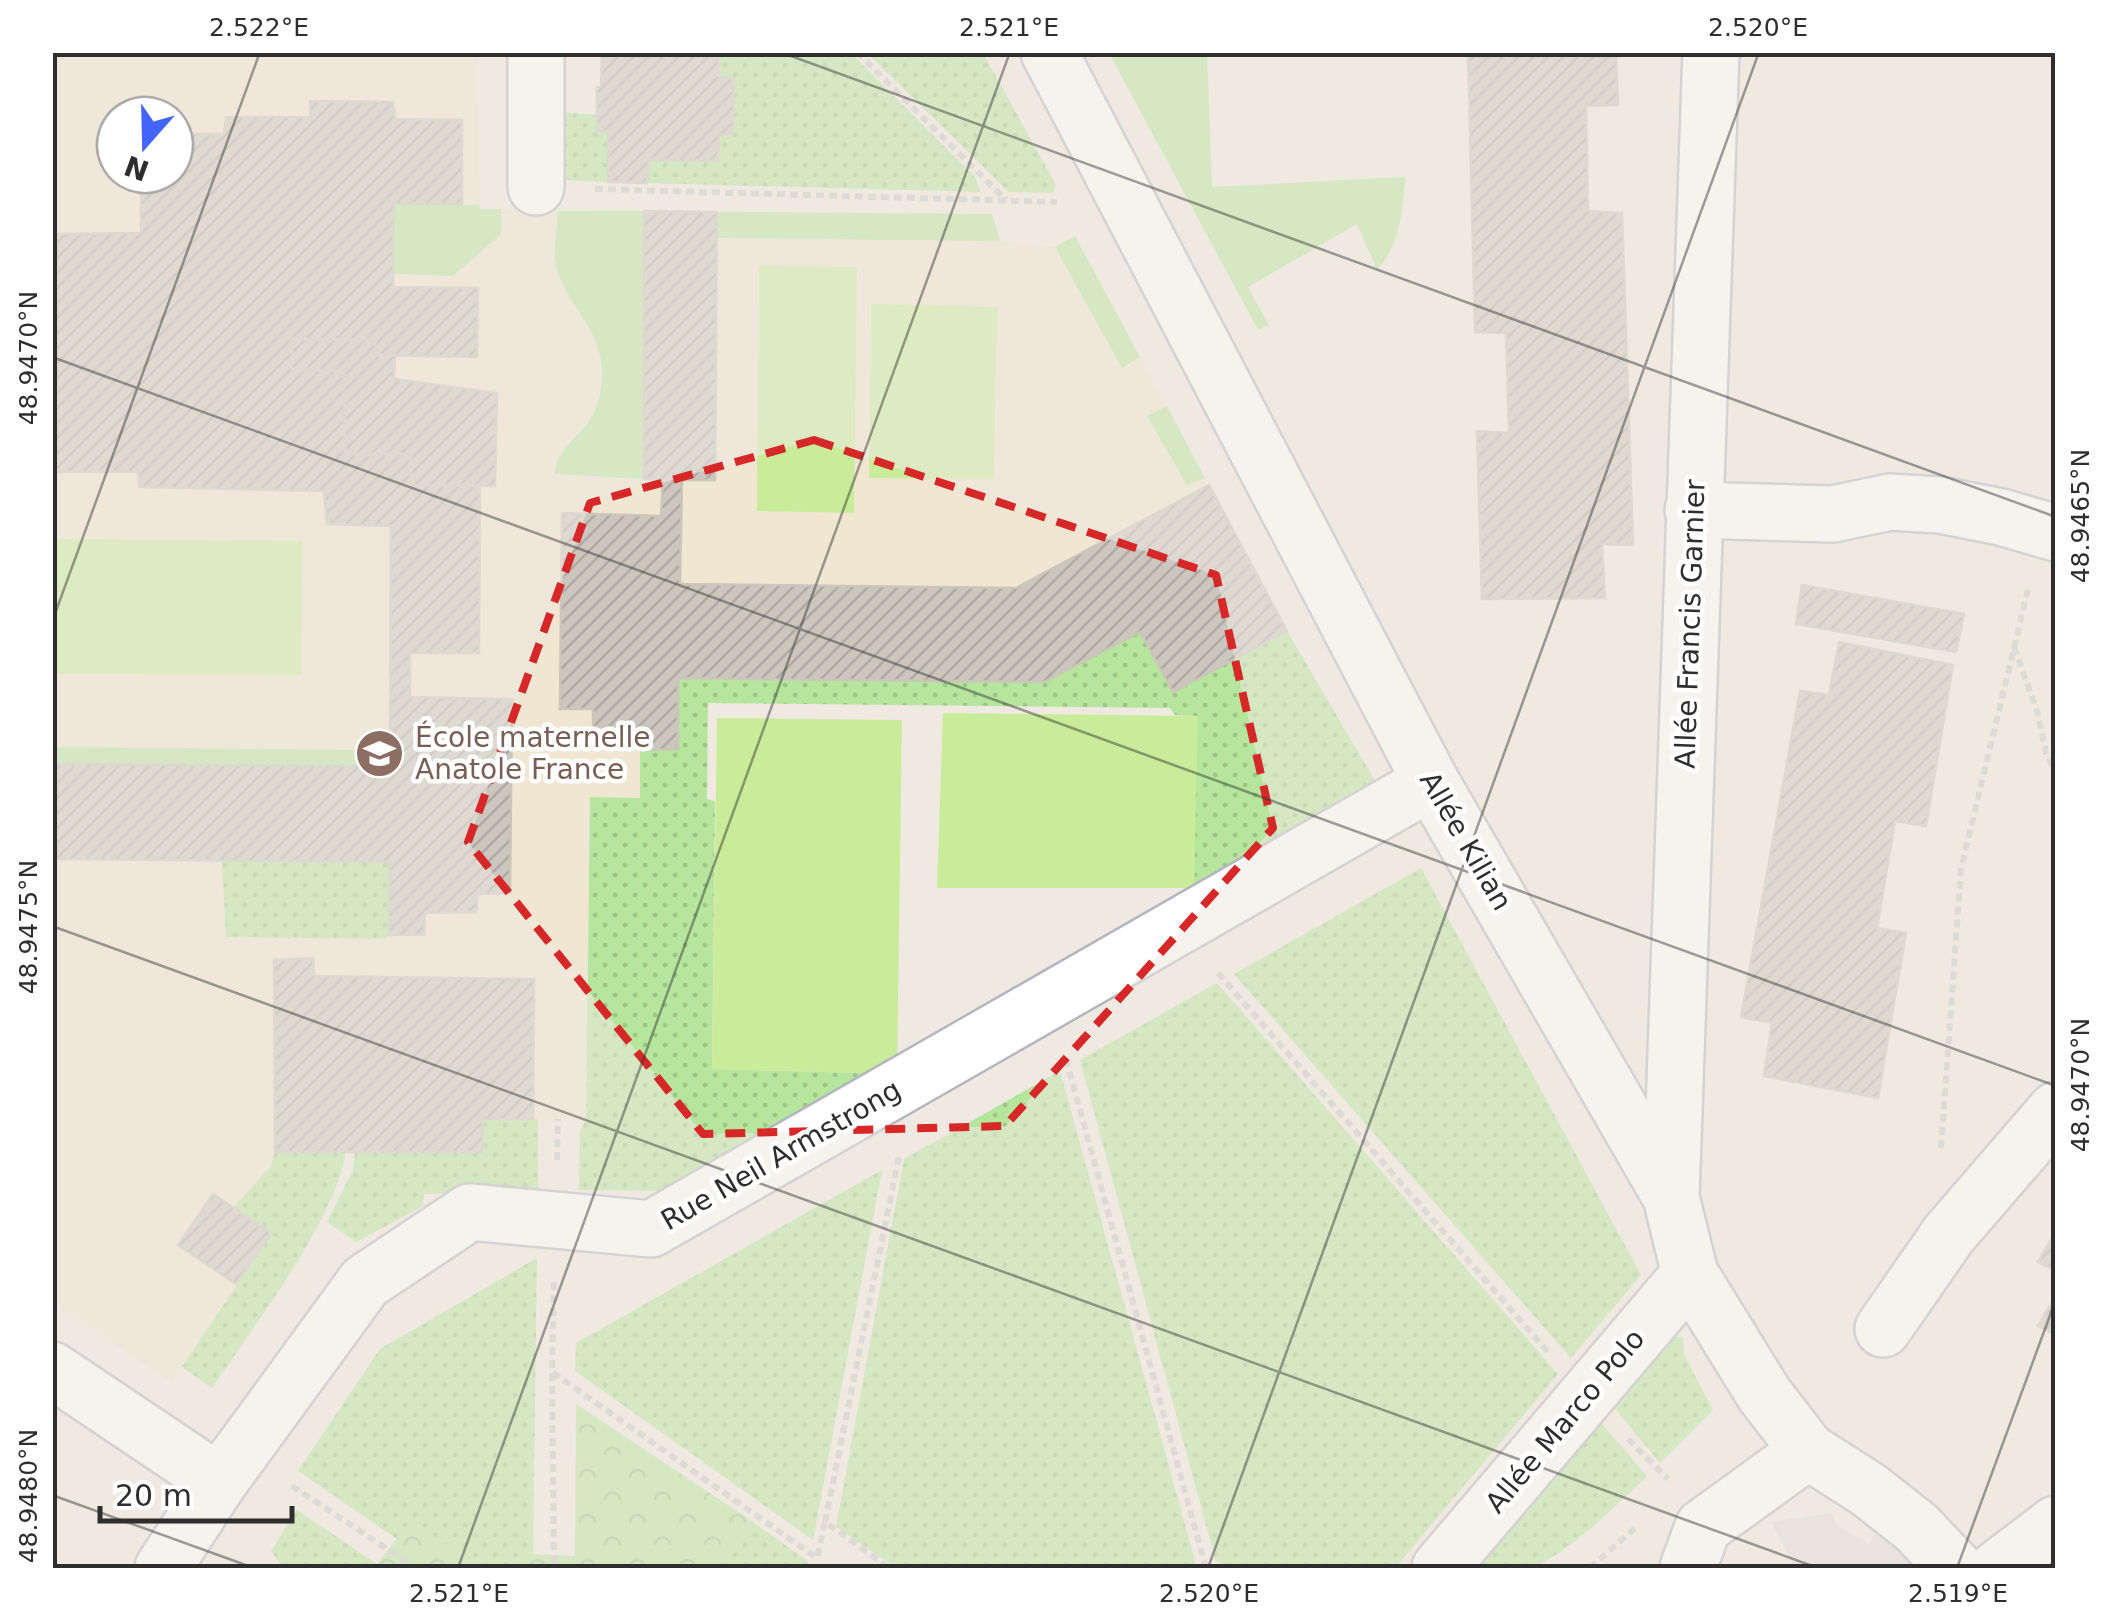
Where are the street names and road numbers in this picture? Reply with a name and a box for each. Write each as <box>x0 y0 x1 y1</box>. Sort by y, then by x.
street label: Allée Francis Garnier <box>1668 478 1712 769</box>
street label: Allée Kilian <box>1413 766 1519 916</box>
street label: Rue Neil Armstrong <box>655 1073 907 1237</box>
street label: Allée Marco Polo <box>1479 1322 1651 1520</box>

